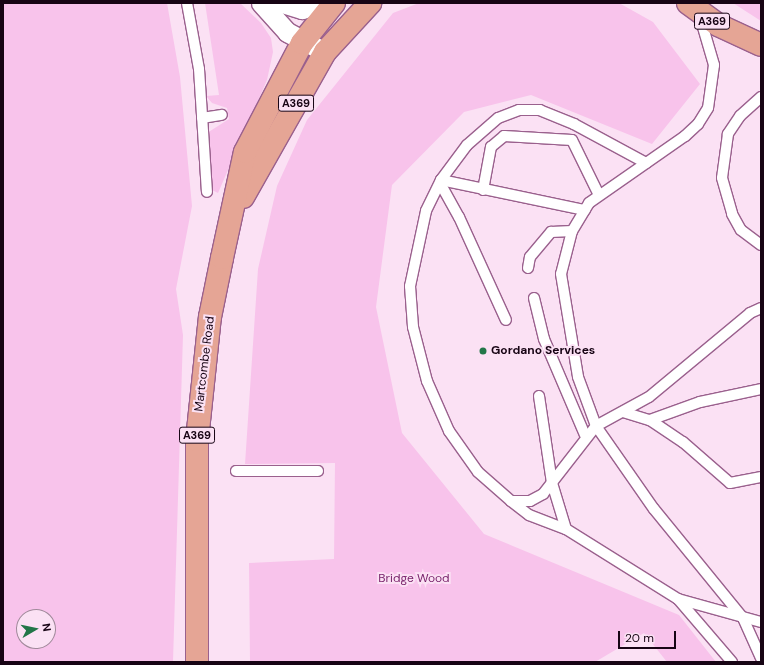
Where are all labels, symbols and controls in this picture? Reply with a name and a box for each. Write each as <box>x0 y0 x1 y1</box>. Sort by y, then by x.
road number: A369 <box>694 12 730 30</box>
road number: A369 <box>278 94 314 112</box>
street label: Martcombe Road <box>192 316 218 412</box>
place label: Gordano Services <box>491 344 595 358</box>
marker: Gordano Services <box>478 346 488 356</box>
road number: A369 <box>179 426 215 444</box>
park label: Bridge Wood <box>378 572 450 586</box>
north arrow <box>16 609 56 649</box>
text: N <box>39 622 54 632</box>
scale bar <box>620 623 678 649</box>
text: 20 m <box>625 630 654 646</box>

